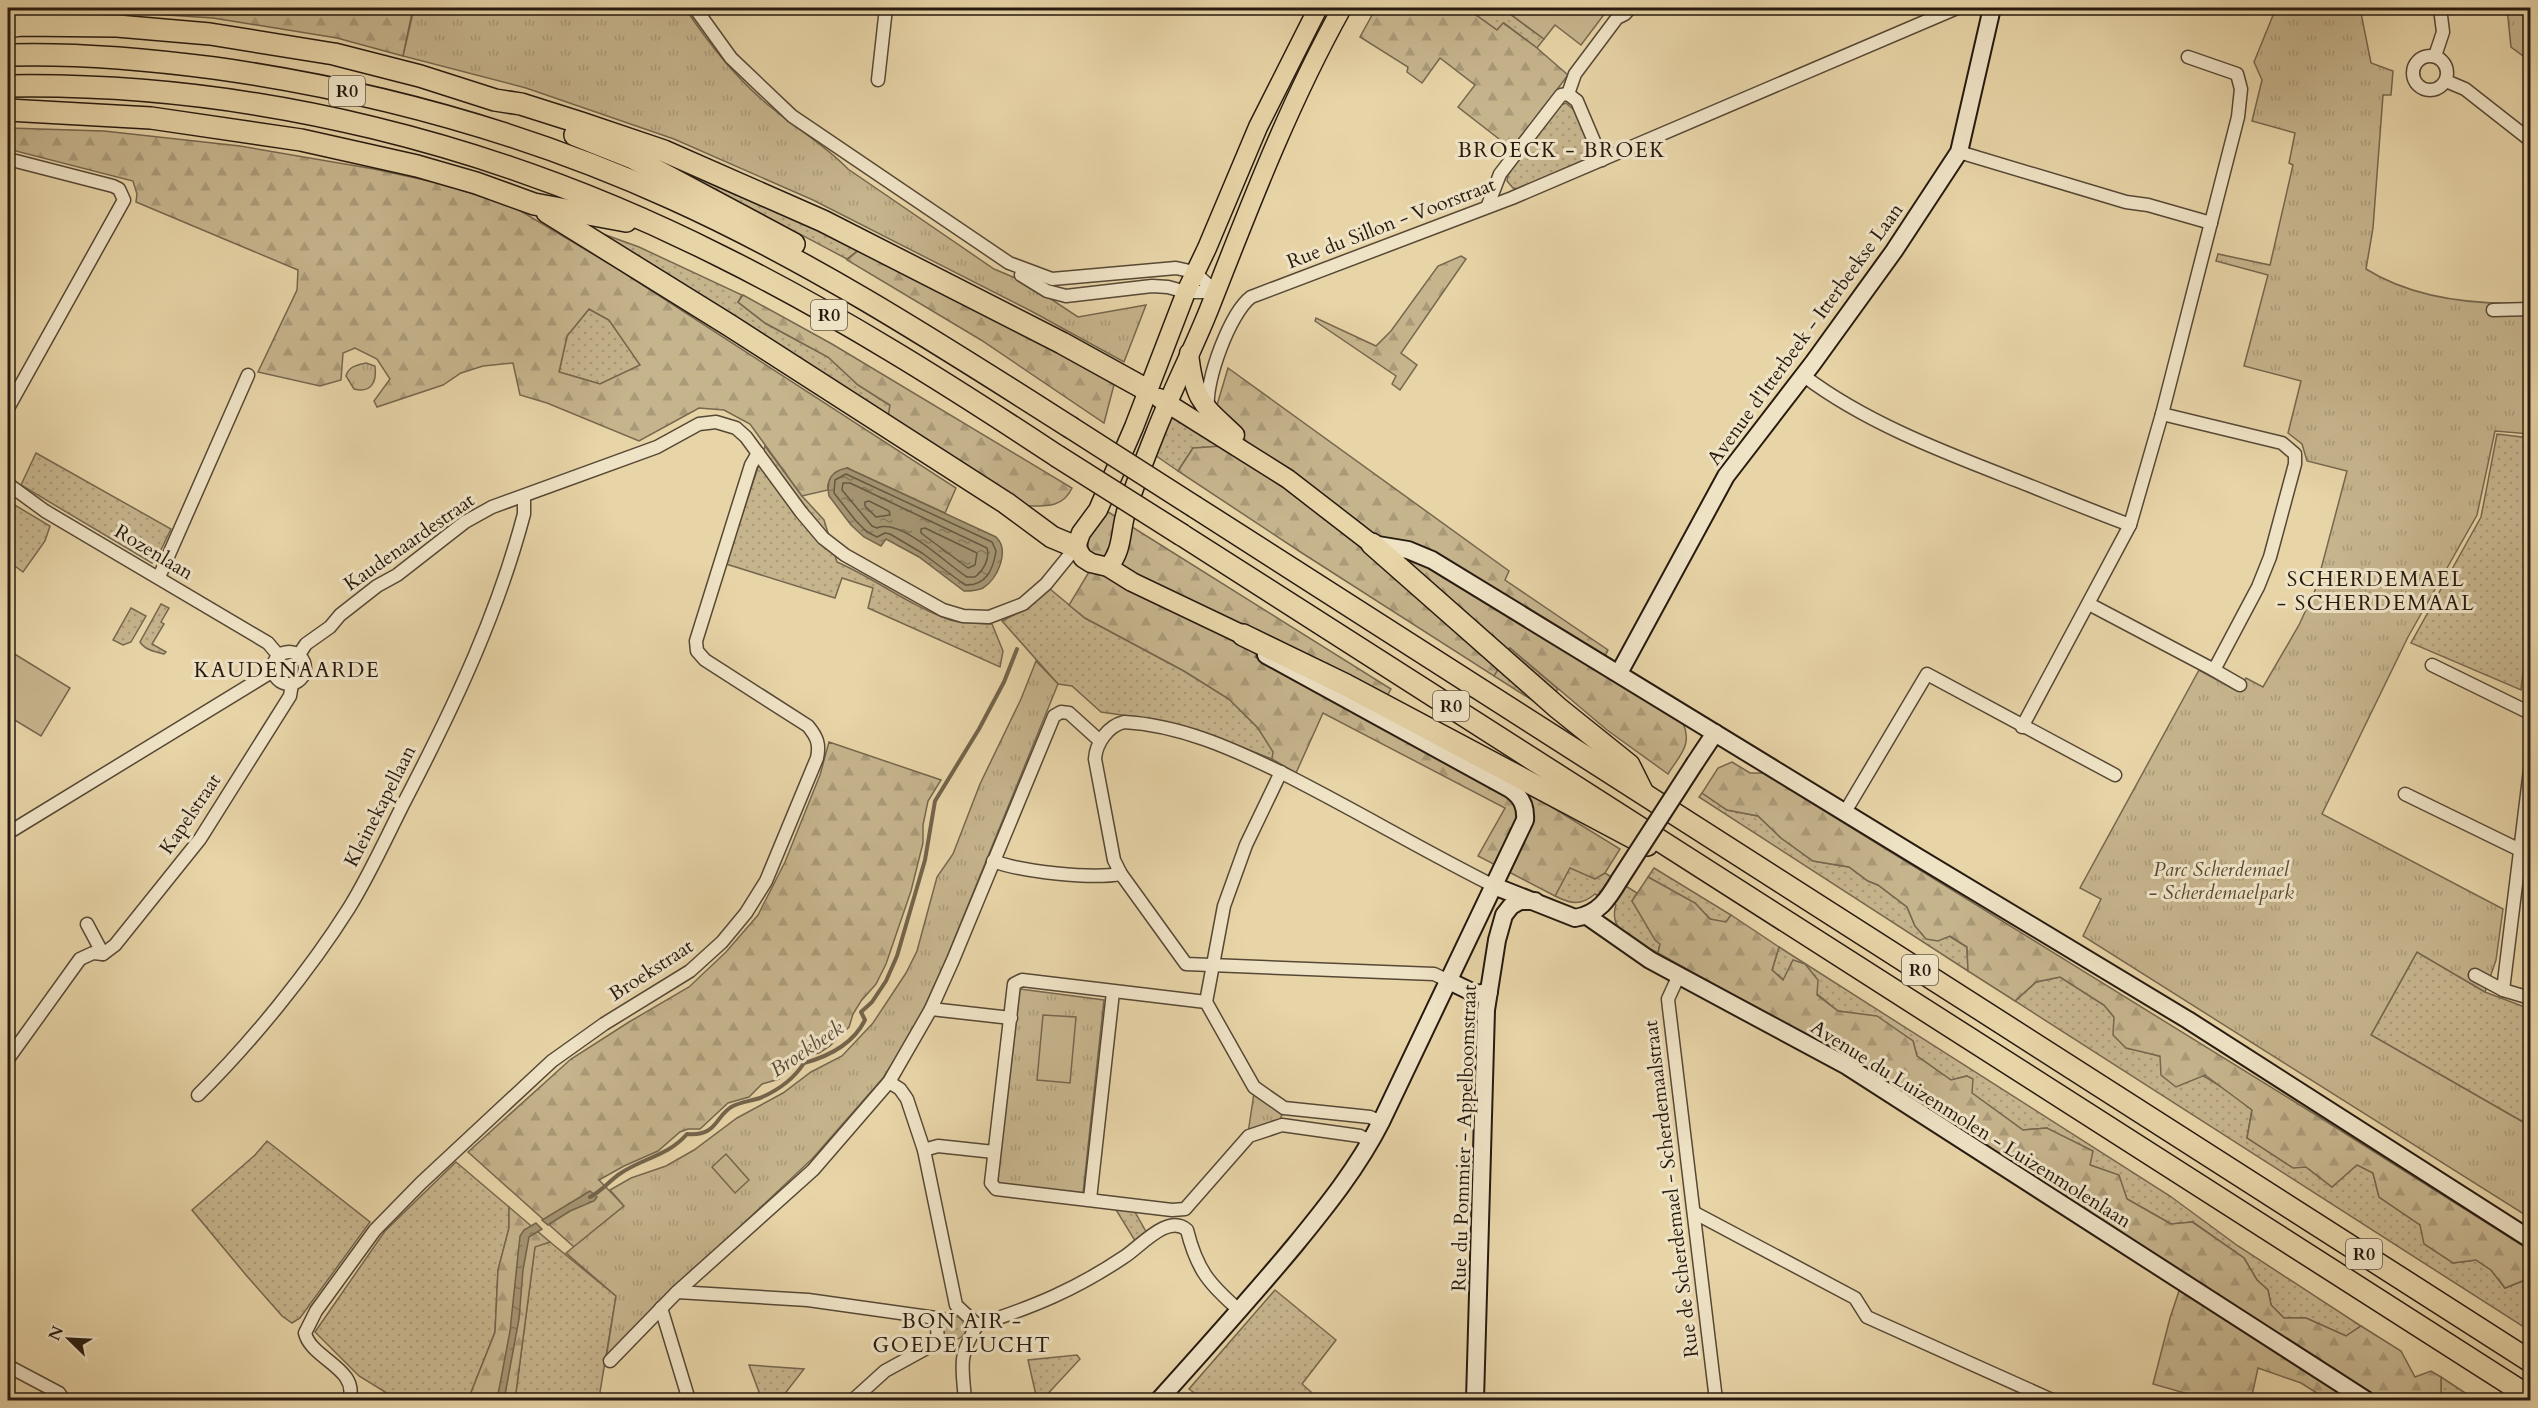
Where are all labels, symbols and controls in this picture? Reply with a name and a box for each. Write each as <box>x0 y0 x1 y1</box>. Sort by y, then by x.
road number: R0 <box>329 76 365 106</box>
district label: BROECK - BROEK <box>1458 136 1666 165</box>
street label: Rue du Sillon - Voorstraat <box>1283 170 1500 275</box>
street label: Avenue d'Itterbeek - Itterbeekse Laan <box>1701 197 1910 471</box>
road number: R0 <box>811 300 847 330</box>
street label: Kaudenaardestraat <box>338 486 480 597</box>
street label: Rozenlaan <box>109 518 199 587</box>
district label: SCHERDEMAEL - SCHERDEMAAL <box>2277 565 2475 618</box>
district label: KAUDENAARDE <box>194 656 380 685</box>
road number: R0 <box>1433 691 1469 721</box>
street label: Kleinekapellaan <box>338 740 423 871</box>
street label: Kapelstraat <box>153 768 227 860</box>
park label: Parc Scherdemael - Scherdemaelpark <box>2148 856 2294 906</box>
street label: Broekstraat <box>604 932 699 1007</box>
road number: R0 <box>1902 955 1938 985</box>
street label: Rue du Pommier - Appelboomstraat <box>1445 983 1483 1292</box>
water label: Broekbeek <box>764 1013 850 1084</box>
street label: Avenue du Luizenmolen - Luizenmolenlaan <box>1806 1014 2137 1235</box>
street label: Rue de Scherdemael - Scherdemaalstraat <box>1637 1018 1705 1359</box>
road number: R0 <box>2346 1239 2382 1269</box>
district label: BON AIR - GOEDE LUCHT <box>873 1307 1051 1360</box>
north arrow <box>39 1309 99 1369</box>
text: N <box>43 1322 69 1344</box>

